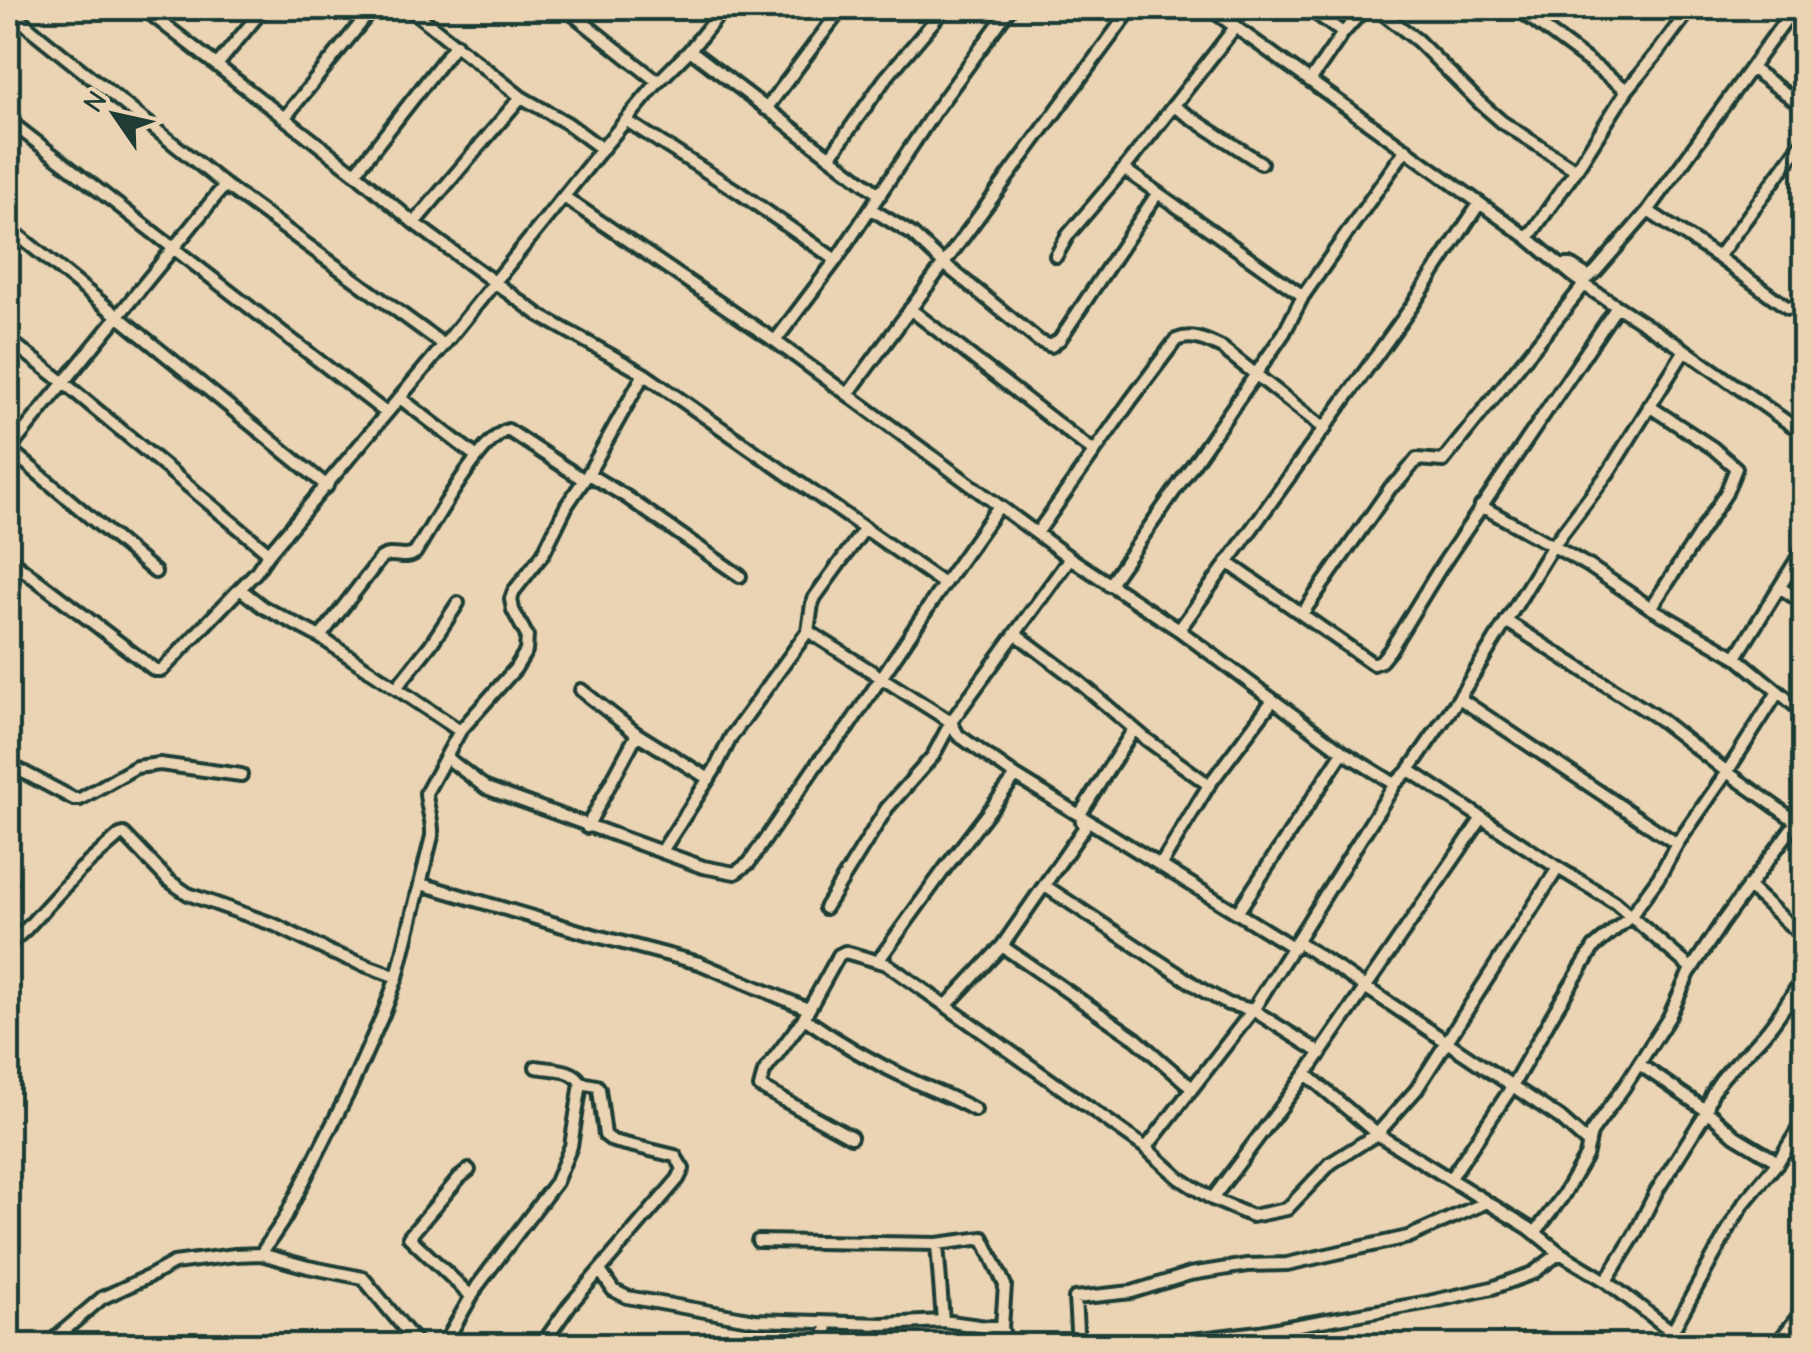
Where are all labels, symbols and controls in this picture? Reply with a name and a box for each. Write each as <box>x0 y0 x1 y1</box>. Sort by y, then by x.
north arrow <box>65 65 165 165</box>
text: N <box>77 85 113 118</box>

